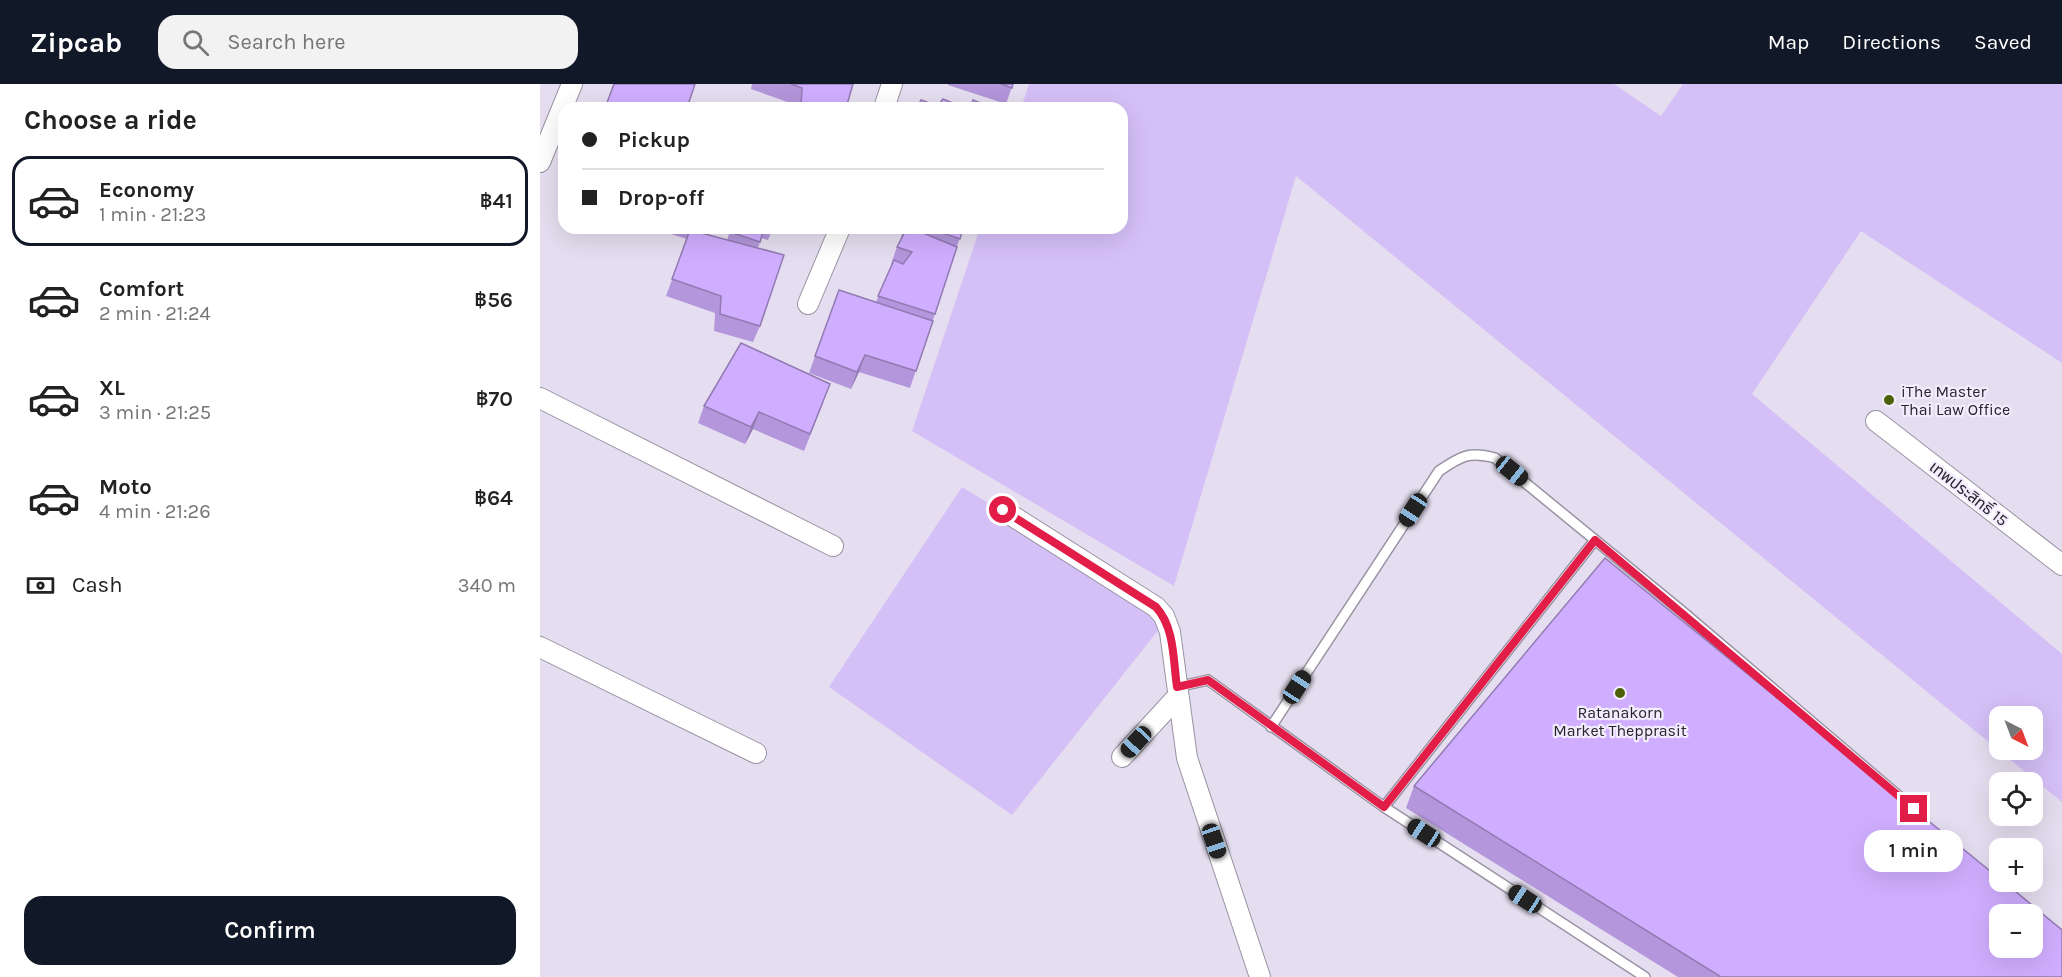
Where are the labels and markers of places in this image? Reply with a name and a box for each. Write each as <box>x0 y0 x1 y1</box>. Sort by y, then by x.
place label: iThe Master Thai Law Office <box>1901 382 2010 419</box>
marker: iThe Master Thai Law Office <box>1882 393 1896 407</box>
marker: Ratanakorn Market Thepprasit <box>1613 686 1627 700</box>
place label: Ratanakorn Market Thepprasit <box>1553 703 1687 740</box>

